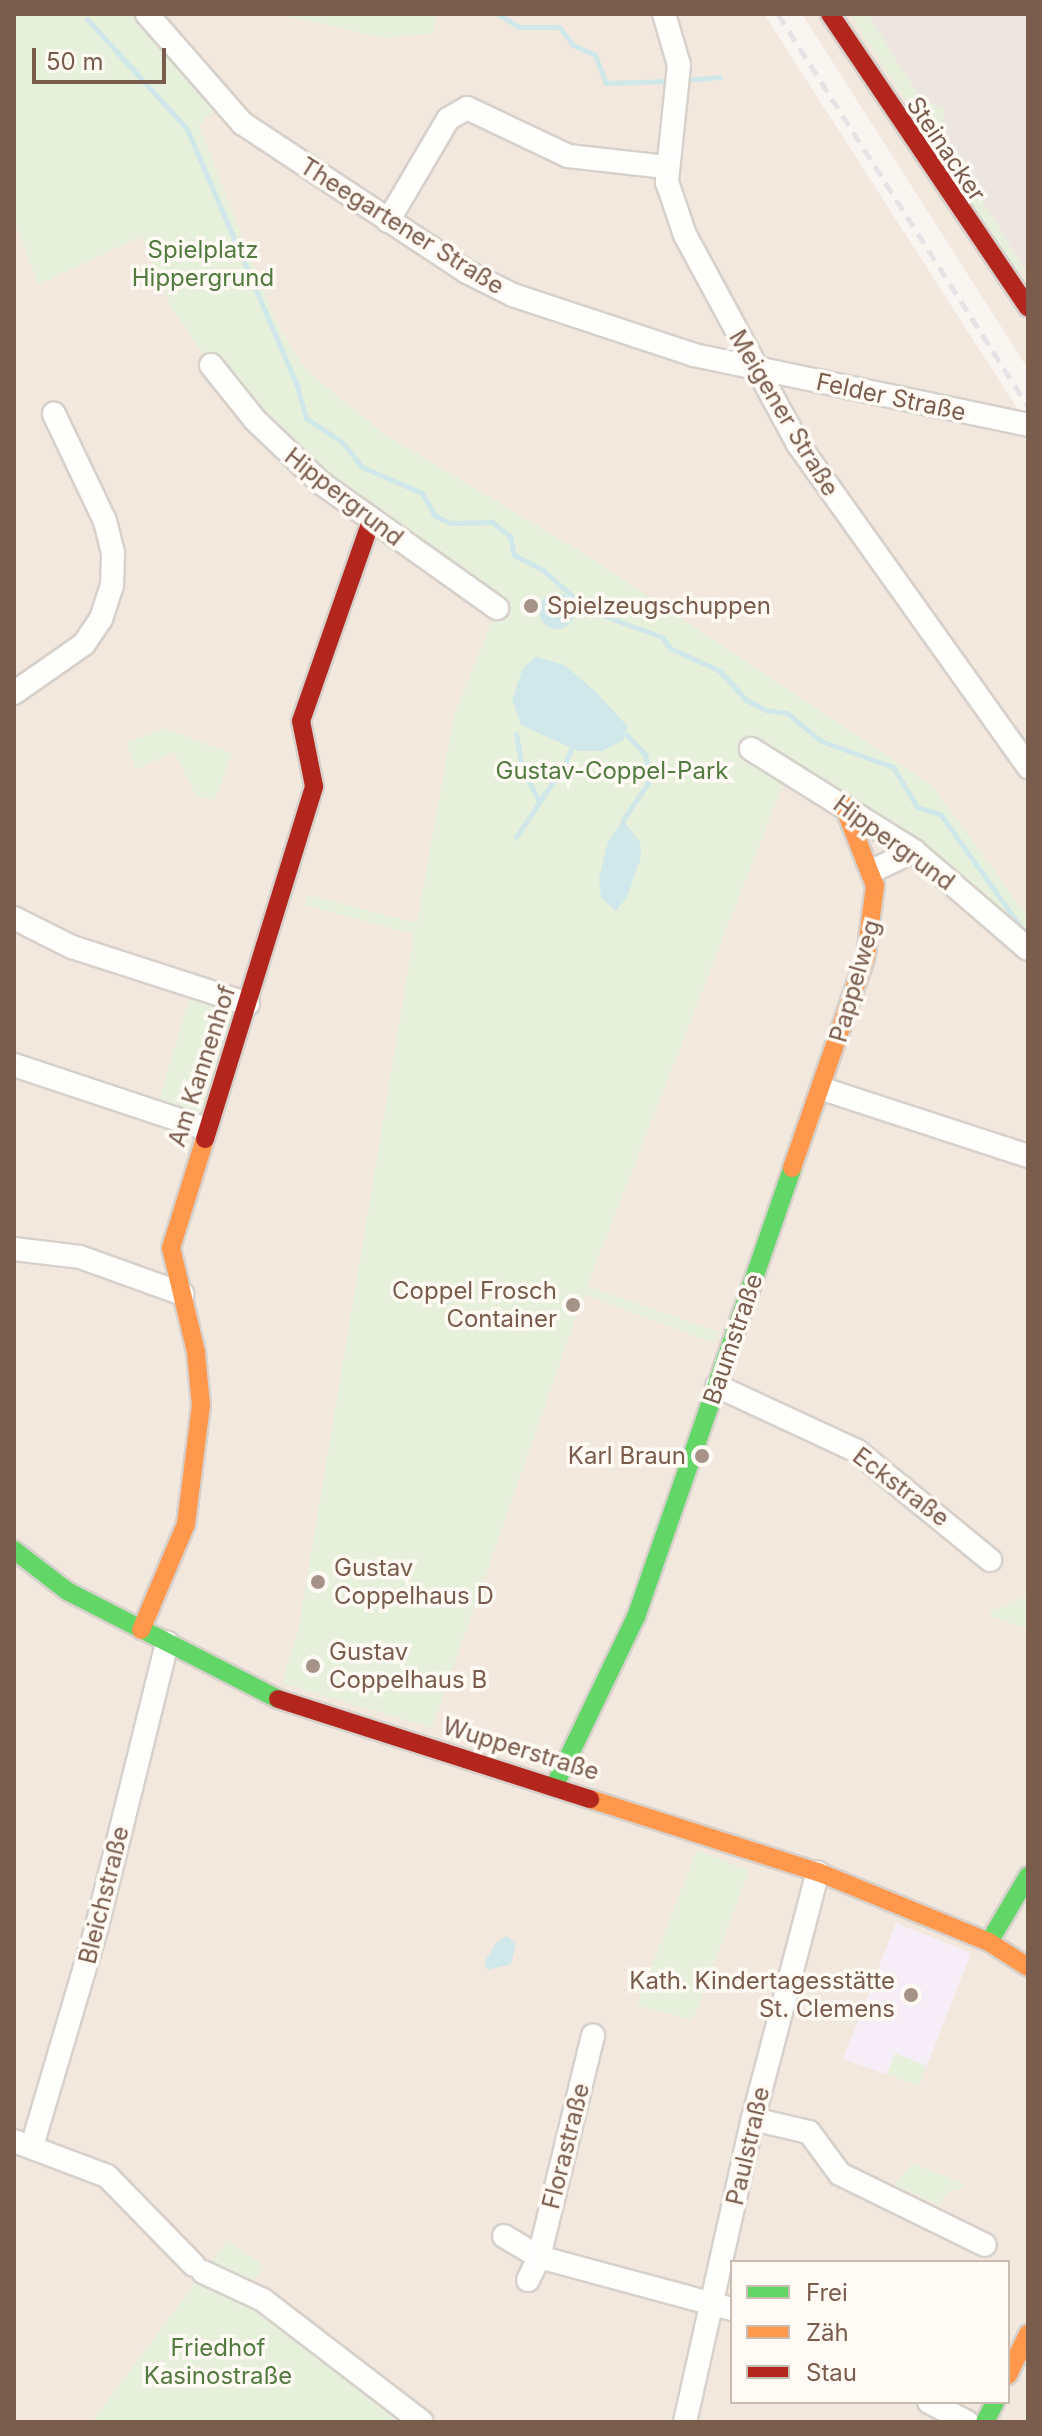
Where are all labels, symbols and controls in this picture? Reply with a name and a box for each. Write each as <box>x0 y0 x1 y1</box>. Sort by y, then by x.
scale bar <box>36 32 170 82</box>
text: 50 m <box>46 47 104 76</box>
street label: Steinacker <box>901 91 991 207</box>
street label: Theegartener Straße <box>295 151 509 301</box>
park label: Spielplatz Hippergrund <box>132 236 274 292</box>
street label: Meigener Straße <box>723 325 845 501</box>
street label: Felder Straße <box>814 367 968 427</box>
street label: Hippergrund <box>279 442 409 552</box>
place label: Spielzeugschuppen <box>547 592 771 620</box>
marker: Spielzeugschuppen <box>522 597 540 615</box>
park label: Gustav-Coppel-Park <box>496 757 728 785</box>
street label: Hippergrund <box>828 789 960 897</box>
street label: Pappelweg <box>824 917 886 1045</box>
street label: Am Kannenhof <box>162 982 242 1150</box>
street label: Baumstraße <box>697 1270 769 1408</box>
place label: Coppel Frosch Container <box>392 1277 557 1333</box>
marker: Coppel Frosch Container <box>564 1296 582 1314</box>
street label: Eckstraße <box>847 1441 955 1533</box>
place label: Karl Braun <box>568 1442 686 1470</box>
marker: Karl Braun <box>693 1447 711 1465</box>
place label: Gustav Coppelhaus D <box>334 1554 494 1610</box>
marker: Gustav Coppelhaus D <box>309 1573 327 1591</box>
place label: Gustav Coppelhaus B <box>329 1638 487 1694</box>
marker: Gustav Coppelhaus B <box>304 1657 322 1675</box>
street label: Wupperstraße <box>439 1712 603 1786</box>
street label: Bleichstraße <box>73 1823 135 1967</box>
place label: Kath. Kindertagesstätte St. Clemens <box>629 1967 895 2023</box>
marker: Kath. Kindertagesstätte St. Clemens <box>902 1986 920 2004</box>
street label: Florastraße <box>536 2080 596 2212</box>
street label: Paulstraße <box>720 2084 776 2208</box>
legend <box>730 2260 1010 2404</box>
text: Frei <box>806 2278 848 2307</box>
text: Zäh <box>806 2318 849 2347</box>
park label: Friedhof Kasinostraße <box>144 2334 292 2390</box>
text: Stau <box>806 2358 857 2387</box>

